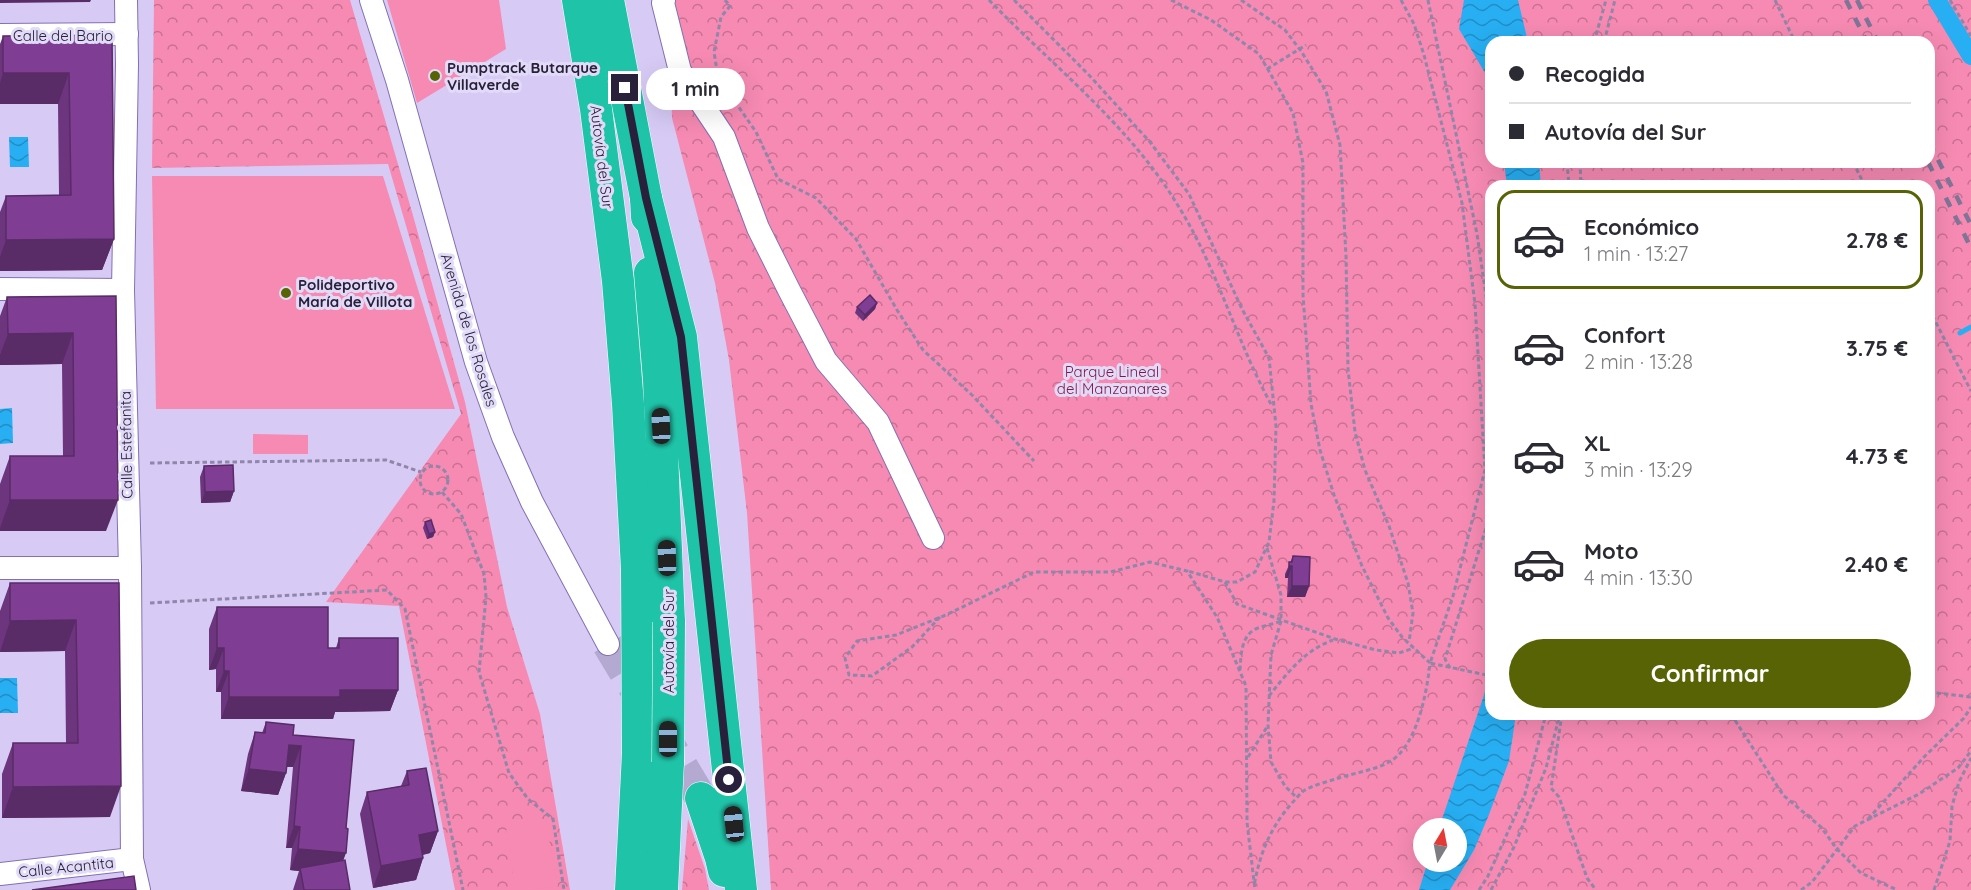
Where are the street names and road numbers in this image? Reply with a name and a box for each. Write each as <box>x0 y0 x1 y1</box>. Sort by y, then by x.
street label: Calle del Bario <box>13 26 113 45</box>
street label: Autovía del Sur <box>586 104 618 210</box>
street label: Avenida de los Rosales <box>437 251 501 409</box>
street label: Calle Estefanita <box>116 391 136 499</box>
street label: Autovía del Sur <box>659 589 678 693</box>
street label: Calle Acantita <box>17 853 115 881</box>

